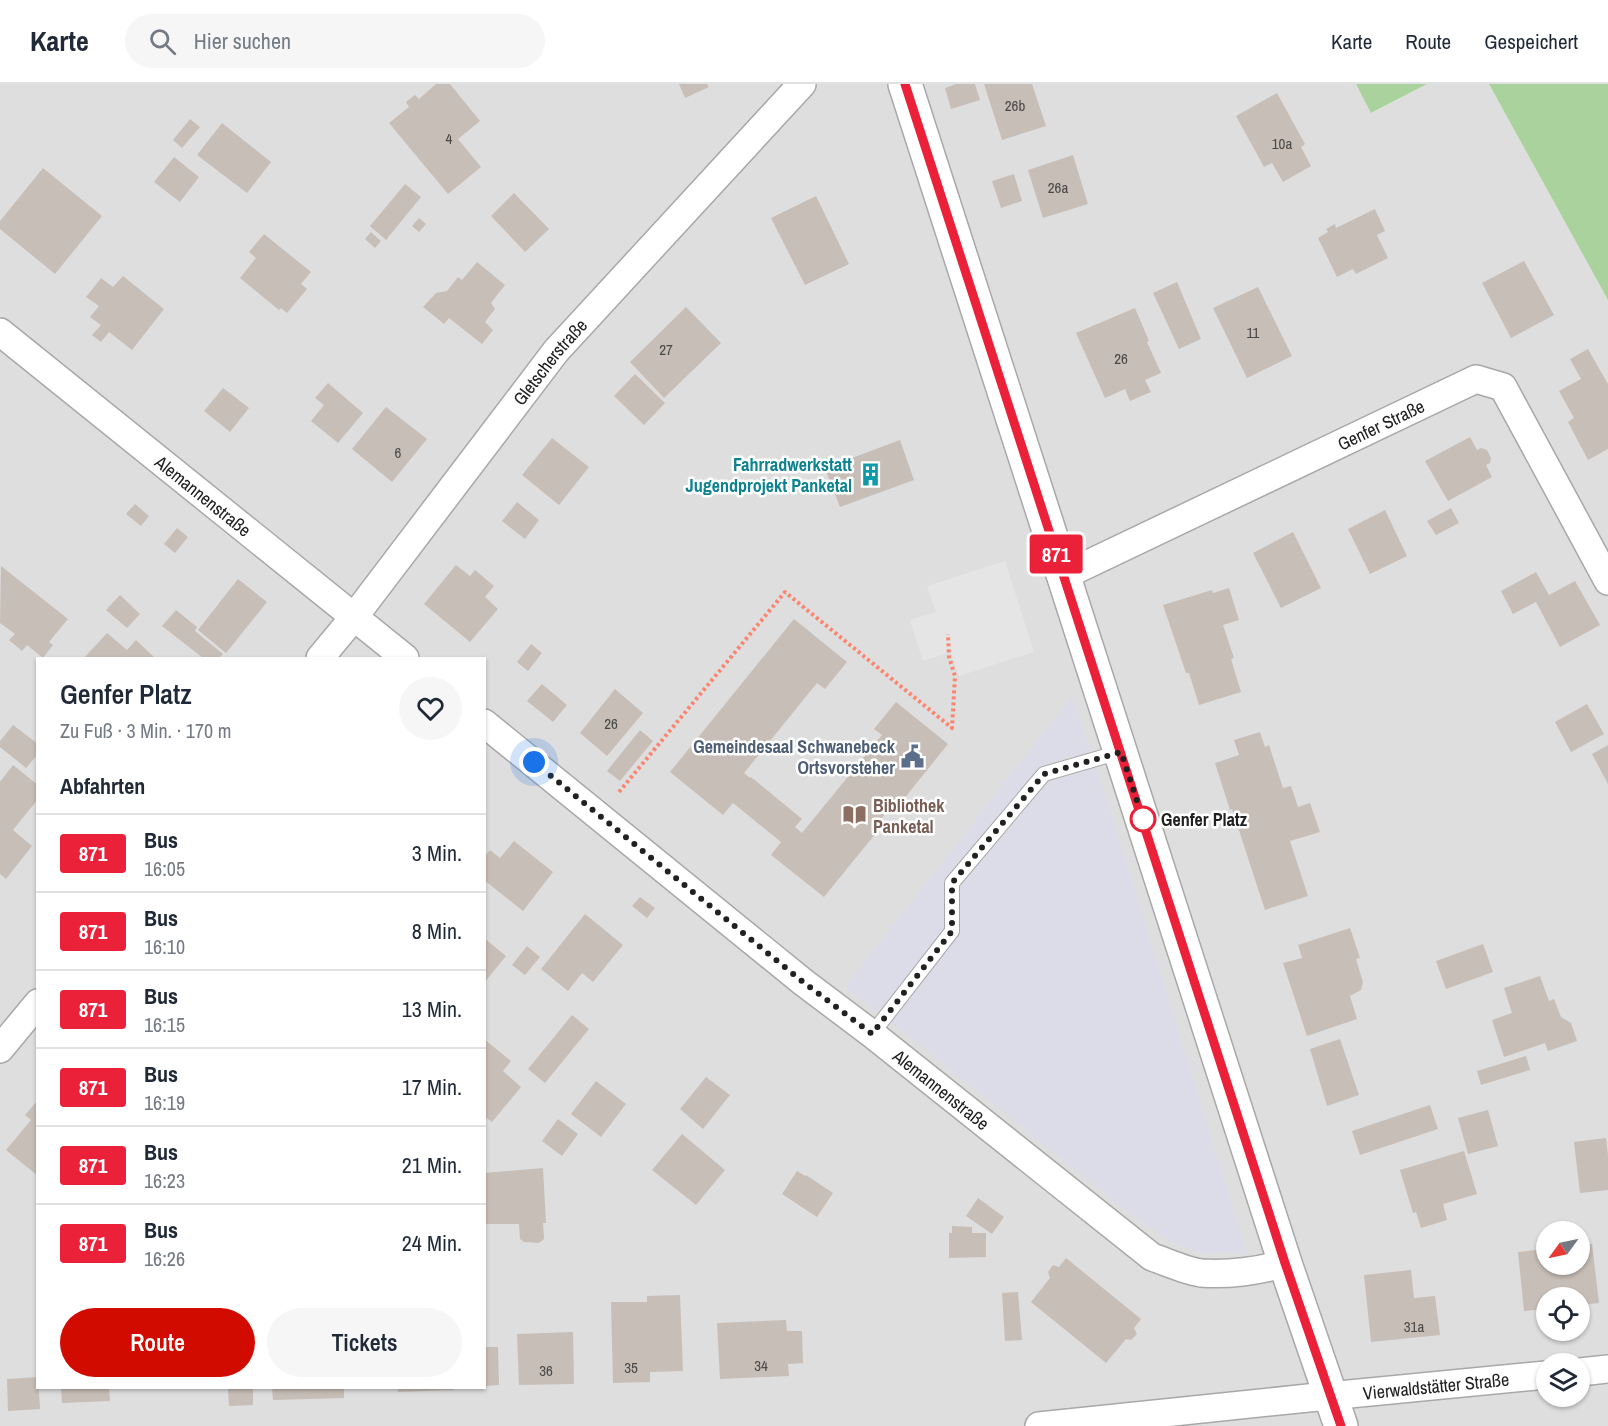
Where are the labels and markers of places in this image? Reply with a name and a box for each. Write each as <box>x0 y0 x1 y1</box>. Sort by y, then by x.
place label: Fahrradwerkstatt Jugendprojekt Panketal <box>685 452 852 498</box>
building icon: Fahrradwerkstatt Jugendprojekt Panketal <box>857 461 883 487</box>
place label: Gemeindesaal Schwanebeck Ortsvorsteher <box>693 734 896 780</box>
public building icon: Gemeindesaal Schwanebeck Ortsvorsteher <box>900 743 926 769</box>
place label: Bibliothek Panketal <box>873 793 945 839</box>
library icon: Bibliothek Panketal <box>842 802 868 828</box>
marker: Genfer Platz <box>1130 806 1156 832</box>
place label: Genfer Platz <box>1161 807 1248 832</box>

